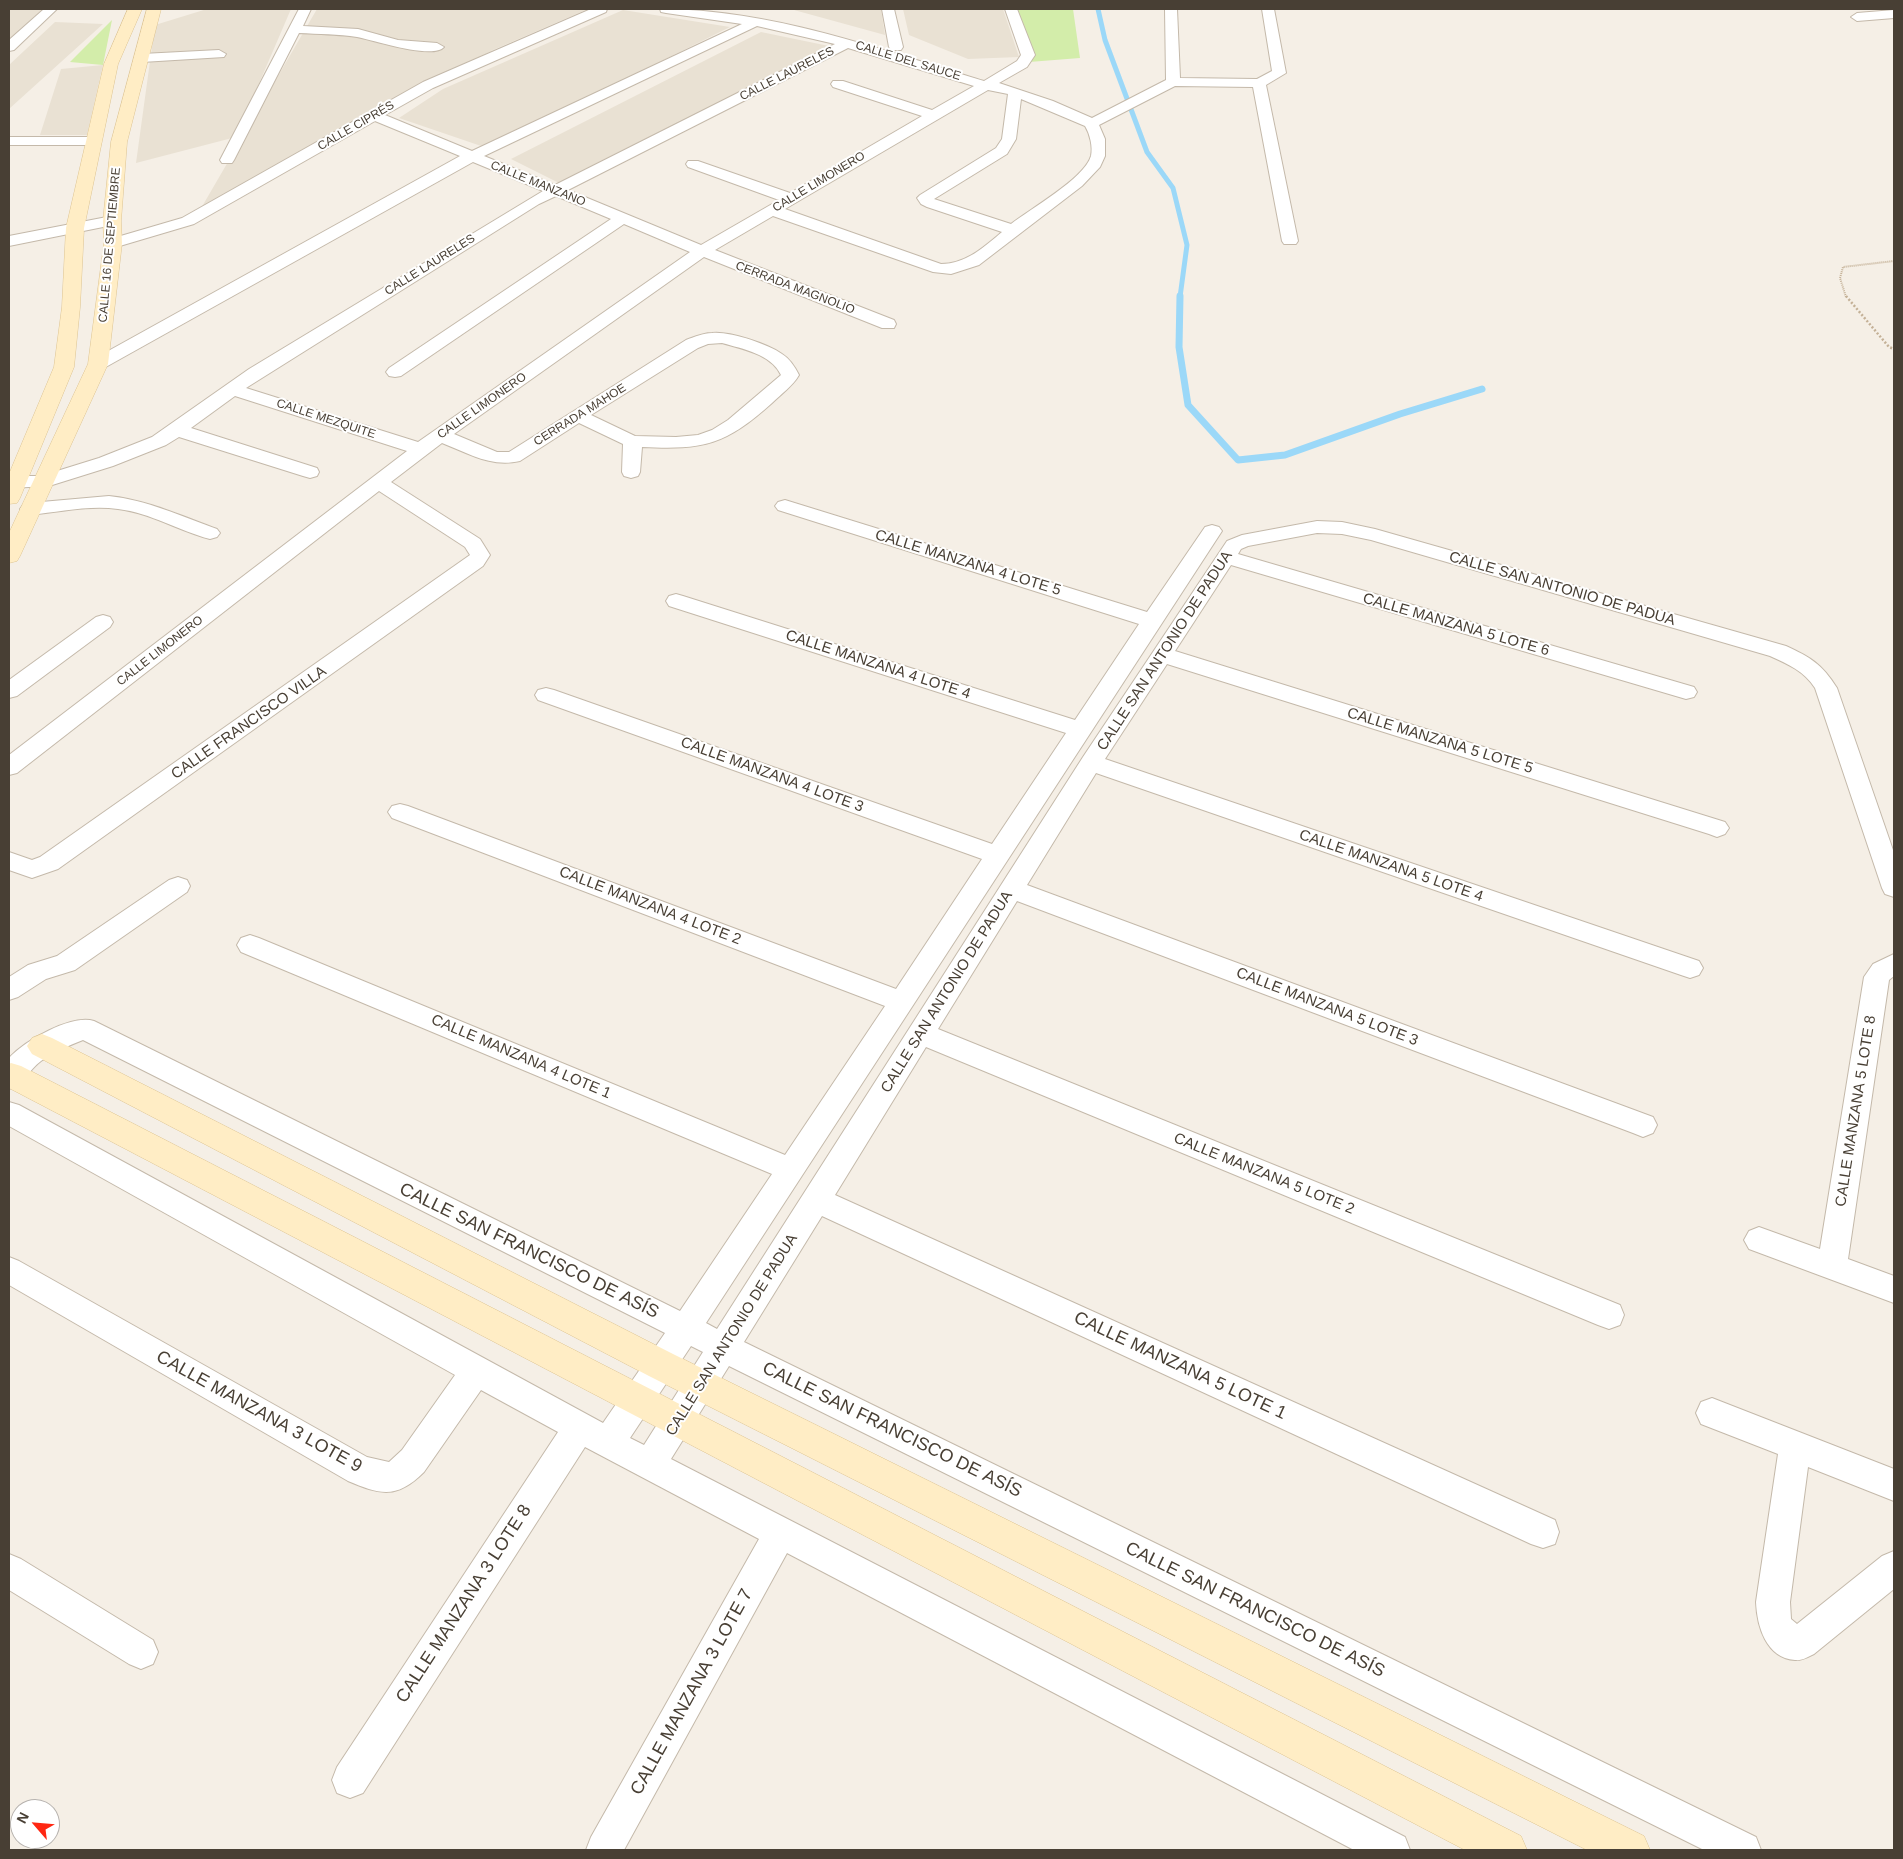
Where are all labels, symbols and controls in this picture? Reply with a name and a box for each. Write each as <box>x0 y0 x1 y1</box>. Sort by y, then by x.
street label: CALLE DEL SAUCE <box>854 38 962 84</box>
street label: CALLE LAURELES <box>737 44 837 104</box>
street label: CALLE CIPRÉS <box>315 98 397 154</box>
street label: CALLE LIMONERO <box>770 149 868 215</box>
street label: CALLE MANZANO <box>488 158 588 210</box>
street label: CALLE 16 DE SEPTIEMBRE <box>96 167 124 323</box>
street label: CALLE LAURELES <box>382 231 478 299</box>
street label: CERRADA MAGNOLIO <box>733 259 857 317</box>
street label: CALLE LIMONERO <box>435 370 529 442</box>
street label: CERRADA MAHOE <box>531 381 629 449</box>
street label: CALLE MEZQUITE <box>275 396 377 442</box>
street label: CALLE MANZANA 4 LOTE 5 <box>873 526 1063 600</box>
street label: CALLE SAN ANTONIO DE PADUA <box>1094 548 1236 754</box>
street label: CALLE SAN ANTONIO DE PADUA <box>1447 548 1677 630</box>
street label: CALLE MANZANA 5 LOTE 6 <box>1361 590 1551 660</box>
street label: CALLE LIMONERO <box>114 613 206 689</box>
street label: CALLE MANZANA 4 LOTE 4 <box>783 627 973 703</box>
street label: CALLE FRANCISCO VILLA <box>168 663 330 783</box>
street label: CALLE MANZANA 5 LOTE 5 <box>1345 704 1535 778</box>
street label: CALLE MANZANA 4 LOTE 3 <box>678 733 866 817</box>
street label: CALLE MANZANA 5 LOTE 4 <box>1297 826 1485 906</box>
street label: CALLE MANZANA 4 LOTE 2 <box>556 863 744 949</box>
street label: CALLE SAN ANTONIO DE PADUA <box>877 888 1017 1096</box>
street label: CALLE MANZANA 5 LOTE 3 <box>1233 964 1421 1050</box>
street label: CALLE MANZANA 4 LOTE 1 <box>428 1011 614 1103</box>
street label: CALLE MANZANA 5 LOTE 8 <box>1832 1014 1880 1208</box>
street label: CALLE MANZANA 5 LOTE 2 <box>1171 1129 1357 1219</box>
street label: CALLE SAN FRANCISCO DE ASÍS <box>396 1179 662 1323</box>
street label: CALLE SAN ANTONIO DE PADUA <box>662 1231 802 1439</box>
street label: CALLE MANZANA 5 LOTE 1 <box>1070 1307 1290 1425</box>
street label: CALLE MANZANA 3 LOTE 9 <box>152 1346 366 1478</box>
street label: CALLE SAN FRANCISCO DE ASÍS <box>759 1358 1025 1502</box>
street label: CALLE MANZANA 3 LOTE 8 <box>392 1501 536 1707</box>
street label: CALLE SAN FRANCISCO DE ASÍS <box>1122 1538 1388 1682</box>
street label: CALLE MANZANA 3 LOTE 7 <box>626 1585 758 1799</box>
north arrow <box>10 1799 60 1849</box>
text: N <box>13 1810 32 1826</box>

